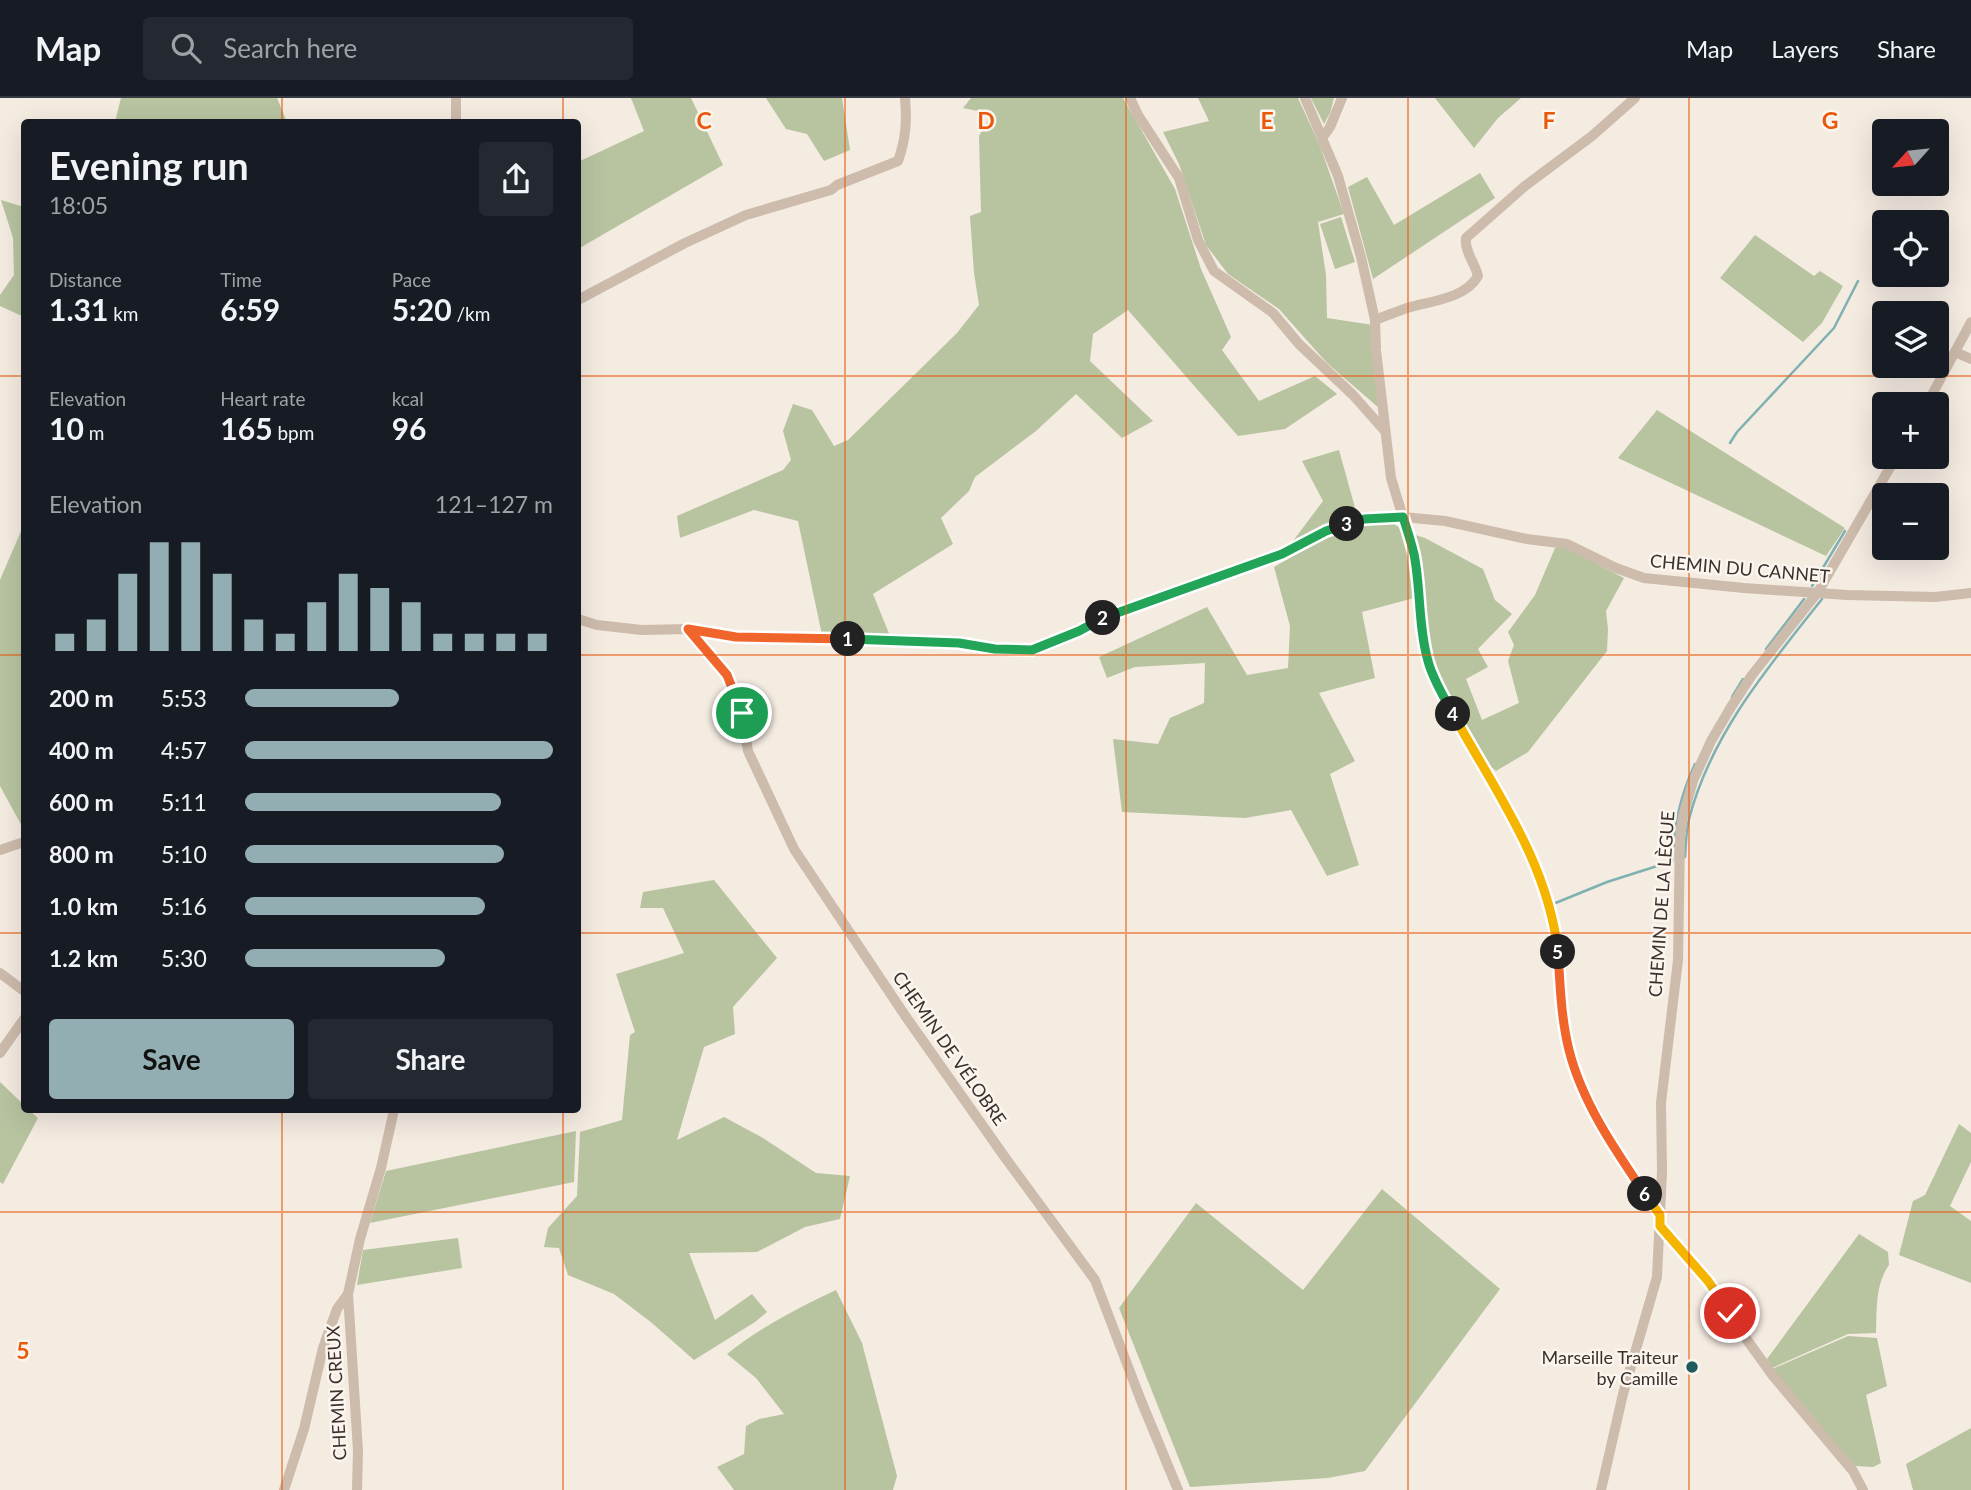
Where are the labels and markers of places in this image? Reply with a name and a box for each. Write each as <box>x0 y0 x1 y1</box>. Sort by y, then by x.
pin: 3 <box>1330 506 1364 542</box>
pin: 2 <box>1086 601 1120 636</box>
pin: 1 <box>830 622 866 656</box>
pin <box>712 683 772 743</box>
pin: 4 <box>1436 696 1470 732</box>
pin: 5 <box>1540 934 1576 970</box>
pin: 6 <box>1628 1176 1662 1212</box>
pin <box>1700 1283 1760 1343</box>
place label: Marseille Traiteur by Camille <box>1542 1346 1678 1389</box>
marker: Marseille Traiteur by Camille <box>1684 1359 1700 1375</box>

